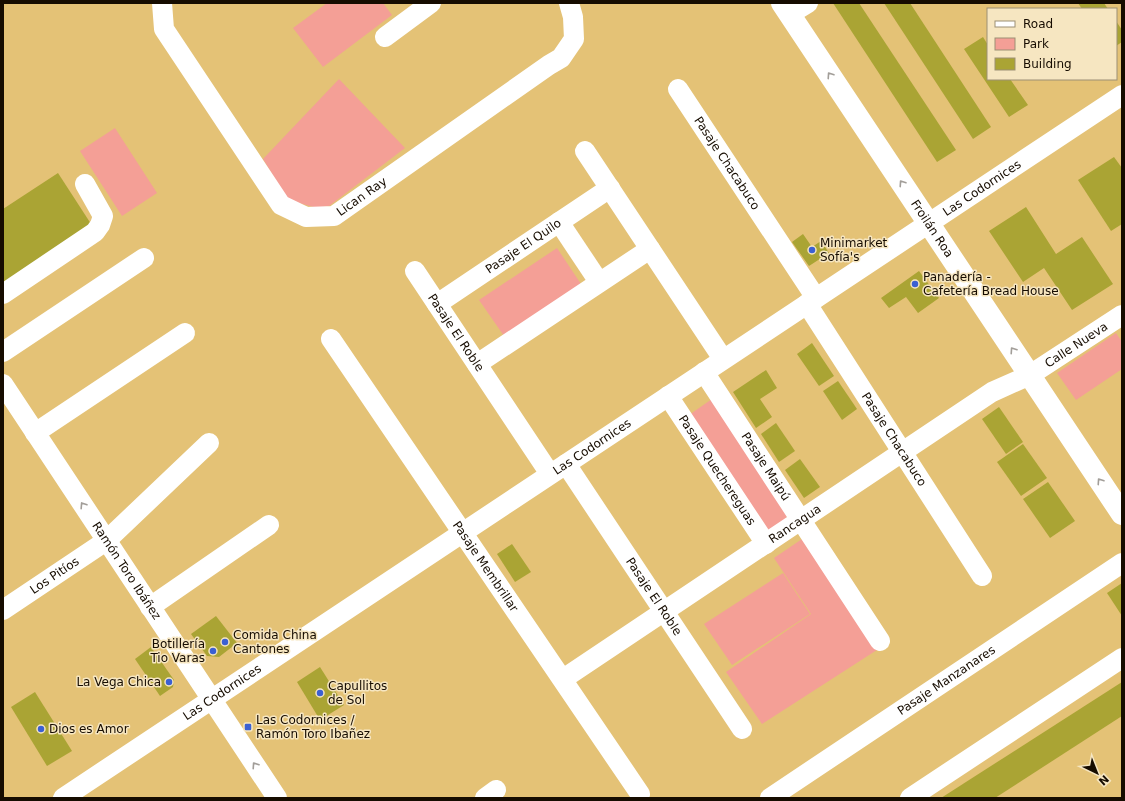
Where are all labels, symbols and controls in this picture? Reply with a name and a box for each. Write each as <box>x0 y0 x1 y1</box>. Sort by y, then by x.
legend <box>987 8 1117 80</box>
text: Road <box>1023 17 1053 31</box>
text: Park <box>1023 37 1049 51</box>
text: Building <box>1023 57 1072 71</box>
one-way arrow <box>827 72 835 79</box>
street label: Pasaje Chacabuco <box>691 114 763 213</box>
street label: Las Codornices <box>940 157 1024 219</box>
street label: Lican Ray <box>334 174 389 219</box>
one-way arrow <box>899 180 907 187</box>
street label: Froilán Roa <box>908 197 956 260</box>
street label: Pasaje El Quilo <box>483 216 564 276</box>
place label: Minimarket Sofía's <box>820 236 888 264</box>
marker: Minimarket Sofía's <box>807 245 817 255</box>
place label: Panadería - Cafetería Bread House <box>923 270 1059 298</box>
marker: Panadería - Cafetería Bread House <box>910 279 920 289</box>
street label: Pasaje El Roble <box>425 291 487 374</box>
street label: Calle Nueva <box>1042 319 1110 370</box>
one-way arrow <box>1011 347 1018 354</box>
street label: Pasaje Chacabuco <box>859 390 929 489</box>
street label: Pasaje Quechereguas <box>676 412 759 528</box>
street label: Las Codornices <box>550 416 634 478</box>
street label: Pasaje Maipú <box>739 430 793 503</box>
one-way arrow <box>1098 478 1105 485</box>
street label: Rancagua <box>766 501 824 546</box>
one-way arrow <box>81 503 88 510</box>
street label: Pasaje Membrillar <box>450 518 521 615</box>
street label: Ramón Toro Ibáñez <box>89 519 164 622</box>
street label: Los Pitíos <box>27 554 82 597</box>
street label: Pasaje El Roble <box>623 555 685 638</box>
place label: Comida China Cantones <box>233 628 317 656</box>
place label: Botillería Tio Varas <box>149 637 205 665</box>
marker: Comida China Cantones <box>220 637 230 647</box>
street label: Pasaje Manzanares <box>895 643 998 718</box>
marker: Botillería Tio Varas <box>208 646 218 656</box>
street label: Las Codornices <box>180 661 264 723</box>
place label: La Vega Chica <box>76 675 161 689</box>
marker: La Vega Chica <box>164 677 174 687</box>
place label: Capullitos de Sol <box>328 679 387 707</box>
marker: Capullitos de Sol <box>315 688 325 698</box>
place label: Las Codornices / Ramón Toro Ibañez <box>256 713 370 741</box>
place label: Dios es Amor <box>49 722 129 736</box>
marker: Las Codornices / Ramón Toro Ibañez <box>243 722 253 732</box>
marker: Dios es Amor <box>36 724 46 734</box>
north arrow <box>1077 753 1117 793</box>
one-way arrow <box>253 763 260 770</box>
text: N <box>1096 772 1111 788</box>

